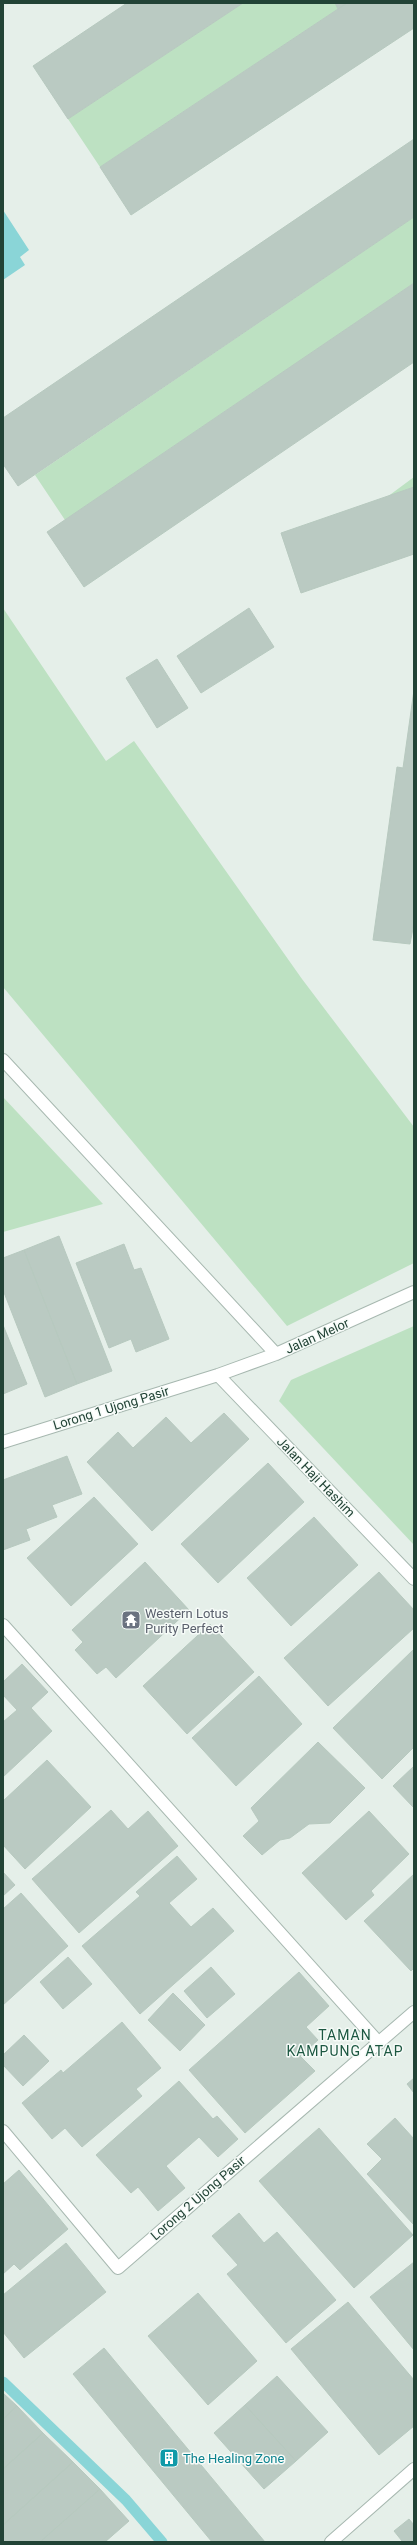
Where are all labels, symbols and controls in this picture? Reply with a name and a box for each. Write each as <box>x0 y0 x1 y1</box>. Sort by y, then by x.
street label: Jalan Melor <box>283 1315 352 1357</box>
street label: Lorong 1 Ujong Pasir <box>51 1383 171 1433</box>
street label: Jalan Haji Hashim <box>274 1434 358 1520</box>
place label: Western Lotus Purity Perfect <box>145 1606 229 1636</box>
temple icon: Western Lotus Purity Perfect <box>120 1609 142 1631</box>
district label: TAMAN KAMPUNG ATAP <box>286 2027 404 2059</box>
street label: Lorong 2 Ujong Pasir <box>148 2152 249 2243</box>
building icon: The Healing Zone <box>158 2447 180 2469</box>
place label: The Healing Zone <box>183 2451 285 2466</box>

